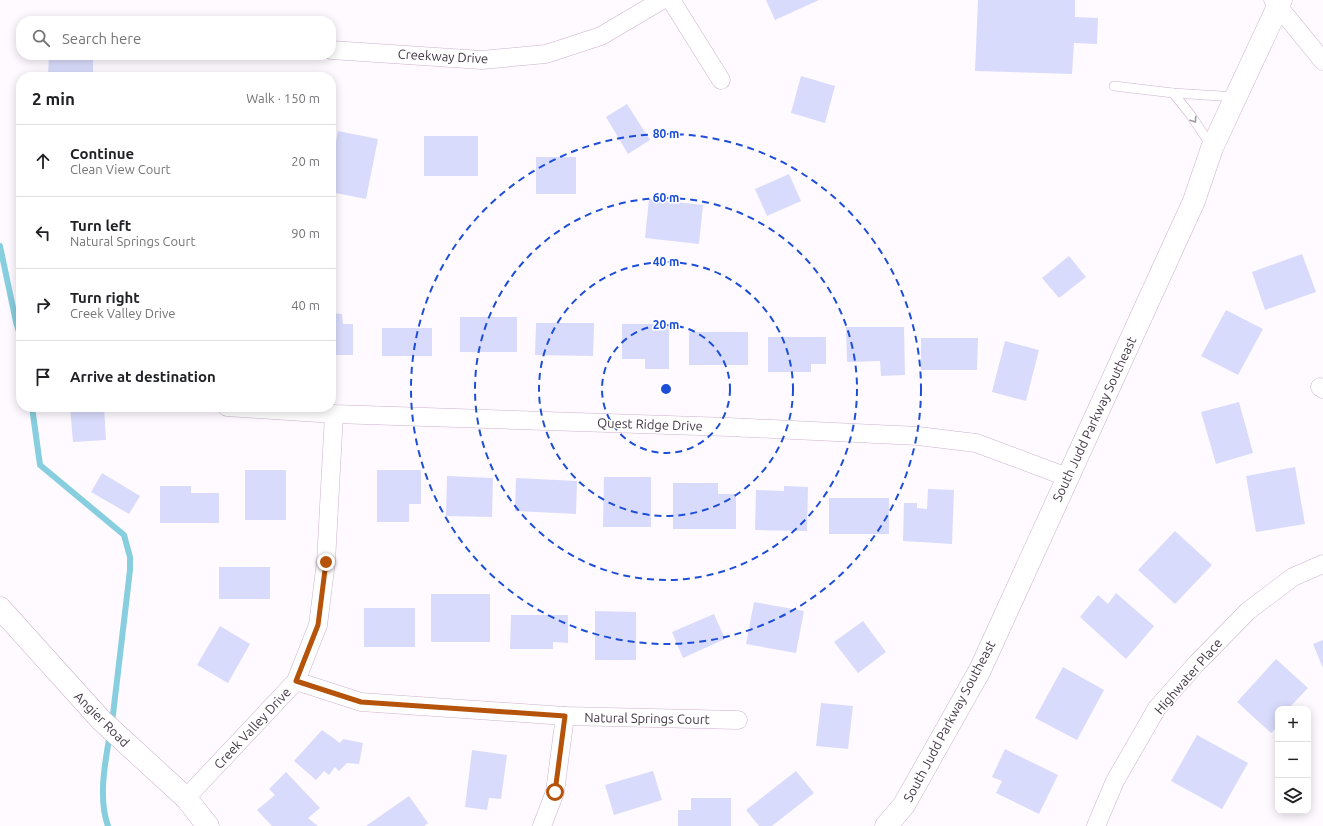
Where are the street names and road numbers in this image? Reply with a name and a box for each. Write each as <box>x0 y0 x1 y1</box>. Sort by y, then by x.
street label: Creekway Drive <box>397 47 489 65</box>
street label: South Judd Parkway Southeast <box>1050 334 1138 504</box>
street label: Quest Ridge Drive <box>597 415 703 434</box>
street label: Highwater Place <box>1152 636 1224 716</box>
street label: South Judd Parkway Southeast <box>901 638 997 804</box>
street label: Creek Valley Drive <box>211 685 293 771</box>
street label: Angier Road <box>72 689 132 749</box>
street label: Natural Springs Court <box>584 710 710 726</box>

